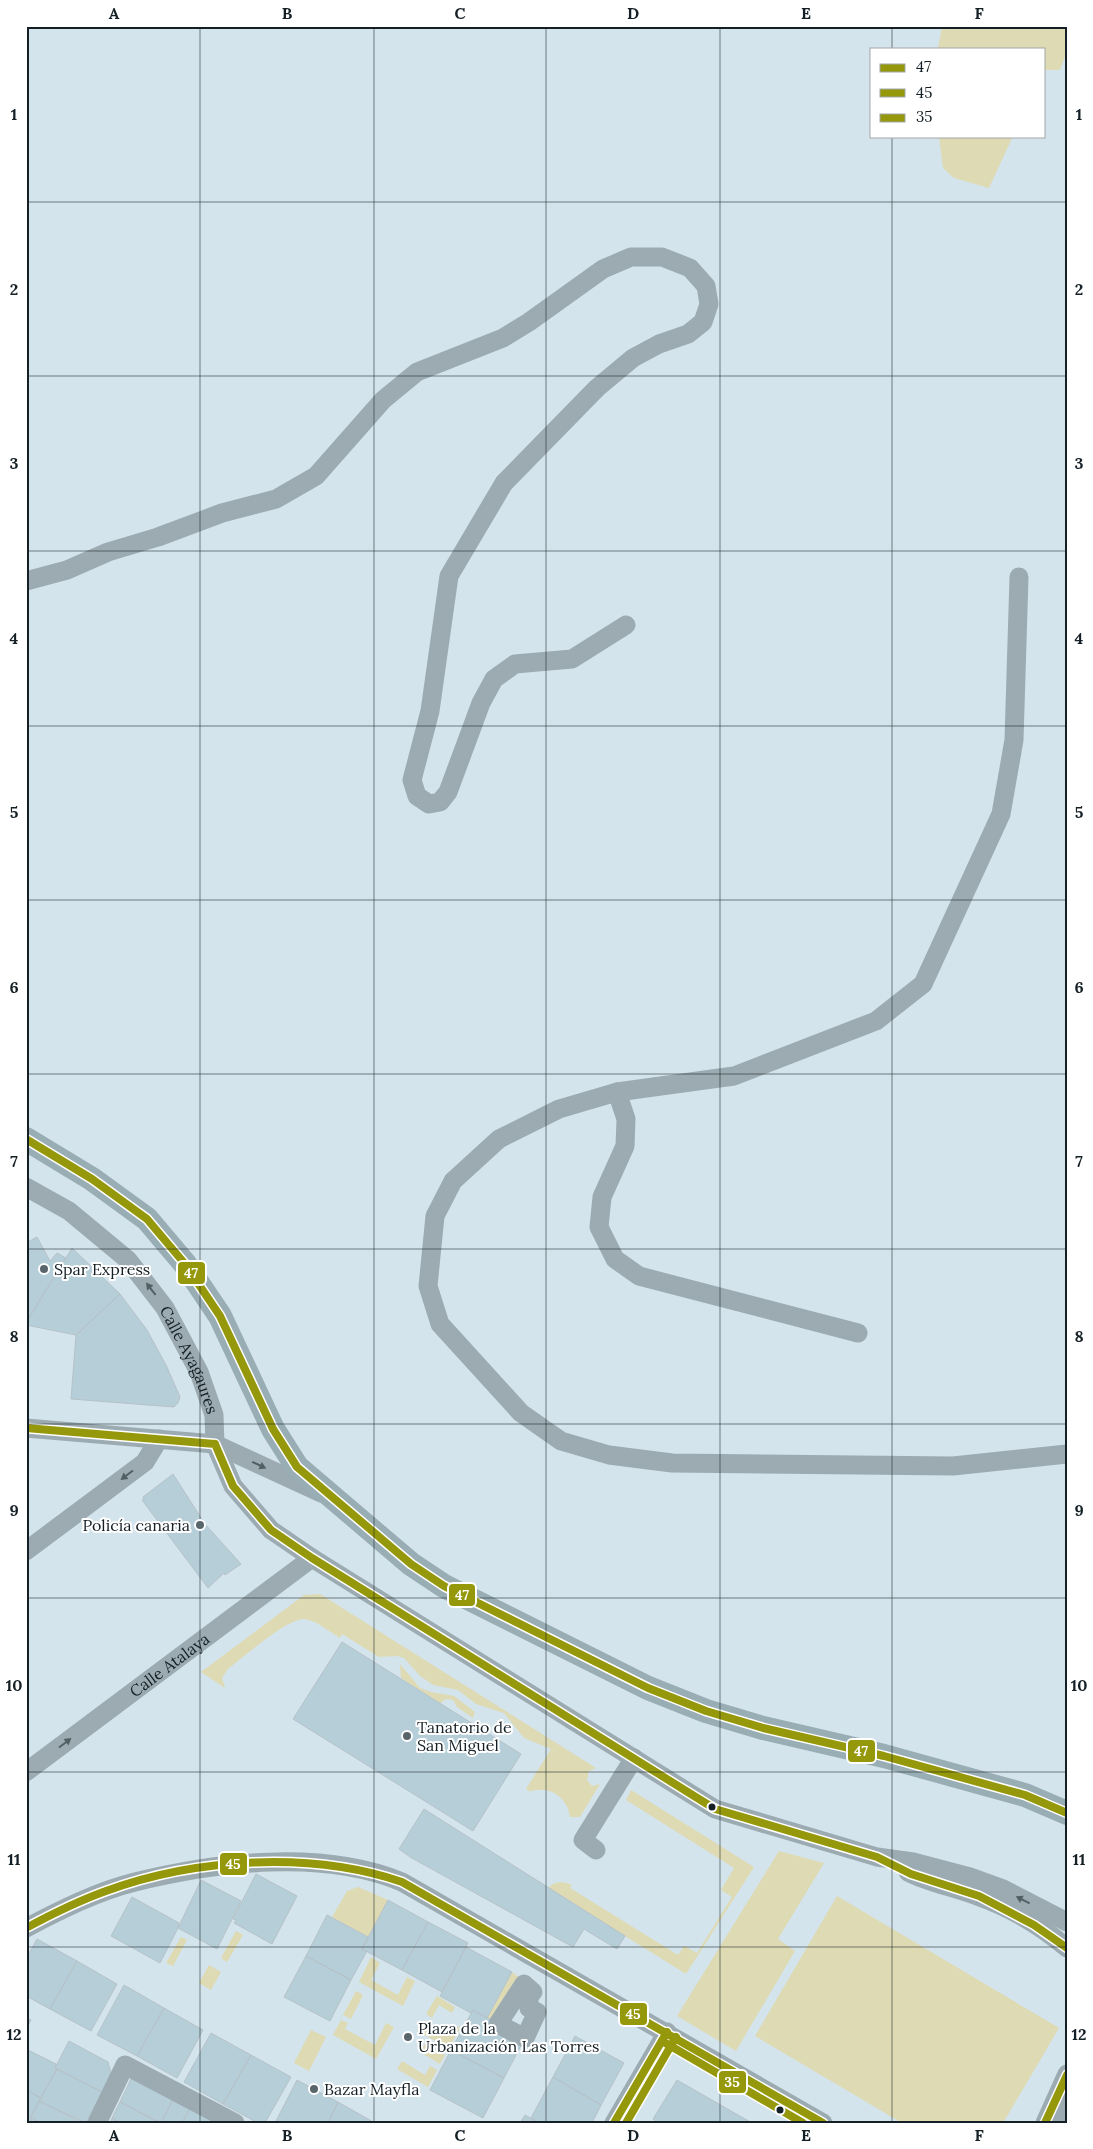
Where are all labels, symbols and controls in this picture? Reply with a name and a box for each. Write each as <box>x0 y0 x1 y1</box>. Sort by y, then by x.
text: A <box>109 3 120 23</box>
text: B <box>282 3 293 23</box>
text: C <box>454 3 466 23</box>
text: D <box>627 3 639 23</box>
text: E <box>801 3 811 23</box>
text: F <box>974 3 984 23</box>
legend <box>870 48 1046 138</box>
text: 47 <box>916 57 931 76</box>
text: 45 <box>916 83 932 102</box>
text: 1 <box>11 104 17 124</box>
text: 1 <box>1076 104 1082 124</box>
text: 35 <box>916 107 933 126</box>
text: 2 <box>10 279 18 299</box>
text: 2 <box>1075 279 1083 299</box>
text: 3 <box>10 453 19 473</box>
text: 3 <box>1075 453 1084 473</box>
text: 4 <box>10 628 19 648</box>
text: 4 <box>1075 628 1084 648</box>
text: 5 <box>10 802 19 822</box>
text: 5 <box>1075 802 1084 822</box>
text: 6 <box>9 977 19 997</box>
text: 6 <box>1074 977 1084 997</box>
text: 7 <box>10 1151 18 1171</box>
text: 7 <box>1075 1151 1083 1171</box>
place label: Spar Express <box>54 1259 150 1279</box>
line badge: 47 <box>177 1261 206 1285</box>
marker: Spar Express <box>38 1263 50 1275</box>
text: 47 <box>184 1264 199 1282</box>
one-way arrow <box>145 1283 156 1296</box>
street label: Calle Ayagaures <box>156 1302 223 1416</box>
text: 8 <box>9 1326 19 1346</box>
text: 8 <box>1074 1326 1084 1346</box>
one-way arrow <box>252 1461 266 1469</box>
one-way arrow <box>121 1470 134 1481</box>
text: 9 <box>9 1500 19 1520</box>
text: 9 <box>1074 1500 1084 1520</box>
place label: Policía canaria <box>82 1515 190 1535</box>
marker: Policía canaria <box>194 1519 206 1531</box>
line badge: 47 <box>448 1583 476 1607</box>
text: 47 <box>455 1586 470 1604</box>
street label: Calle Atalaya <box>125 1628 213 1701</box>
text: 10 <box>6 1675 22 1695</box>
text: 10 <box>1071 1675 1087 1695</box>
place label: Tanatorio de San Miguel <box>417 1717 512 1755</box>
marker: Tanatorio de San Miguel <box>401 1730 413 1742</box>
one-way arrow <box>58 1738 72 1748</box>
line badge: 47 <box>847 1739 876 1763</box>
text: 47 <box>854 1742 869 1760</box>
unlabelled marker <box>707 1802 717 1812</box>
text: 11 <box>8 1849 21 1869</box>
text: 11 <box>1073 1849 1086 1869</box>
line badge: 45 <box>219 1852 248 1876</box>
text: 45 <box>225 1855 241 1873</box>
one-way arrow <box>1016 1896 1030 1904</box>
line badge: 45 <box>619 2002 648 2026</box>
text: 45 <box>625 2005 641 2023</box>
place label: Plaza de la Urbanización Las Torres <box>418 2018 600 2056</box>
text: 12 <box>6 2024 22 2044</box>
text: 12 <box>1071 2024 1087 2044</box>
marker: Plaza de la Urbanización Las Torres <box>402 2031 414 2043</box>
line badge: 35 <box>718 2070 747 2094</box>
text: 35 <box>724 2073 740 2091</box>
place label: Bazar Mayfla <box>324 2079 419 2099</box>
marker: Bazar Mayfla <box>308 2083 320 2095</box>
unlabelled marker <box>775 2105 785 2115</box>
text: A <box>109 2125 120 2145</box>
text: B <box>282 2125 293 2145</box>
text: C <box>454 2125 466 2145</box>
text: D <box>627 2125 639 2145</box>
text: E <box>801 2125 811 2145</box>
text: F <box>974 2125 984 2145</box>

